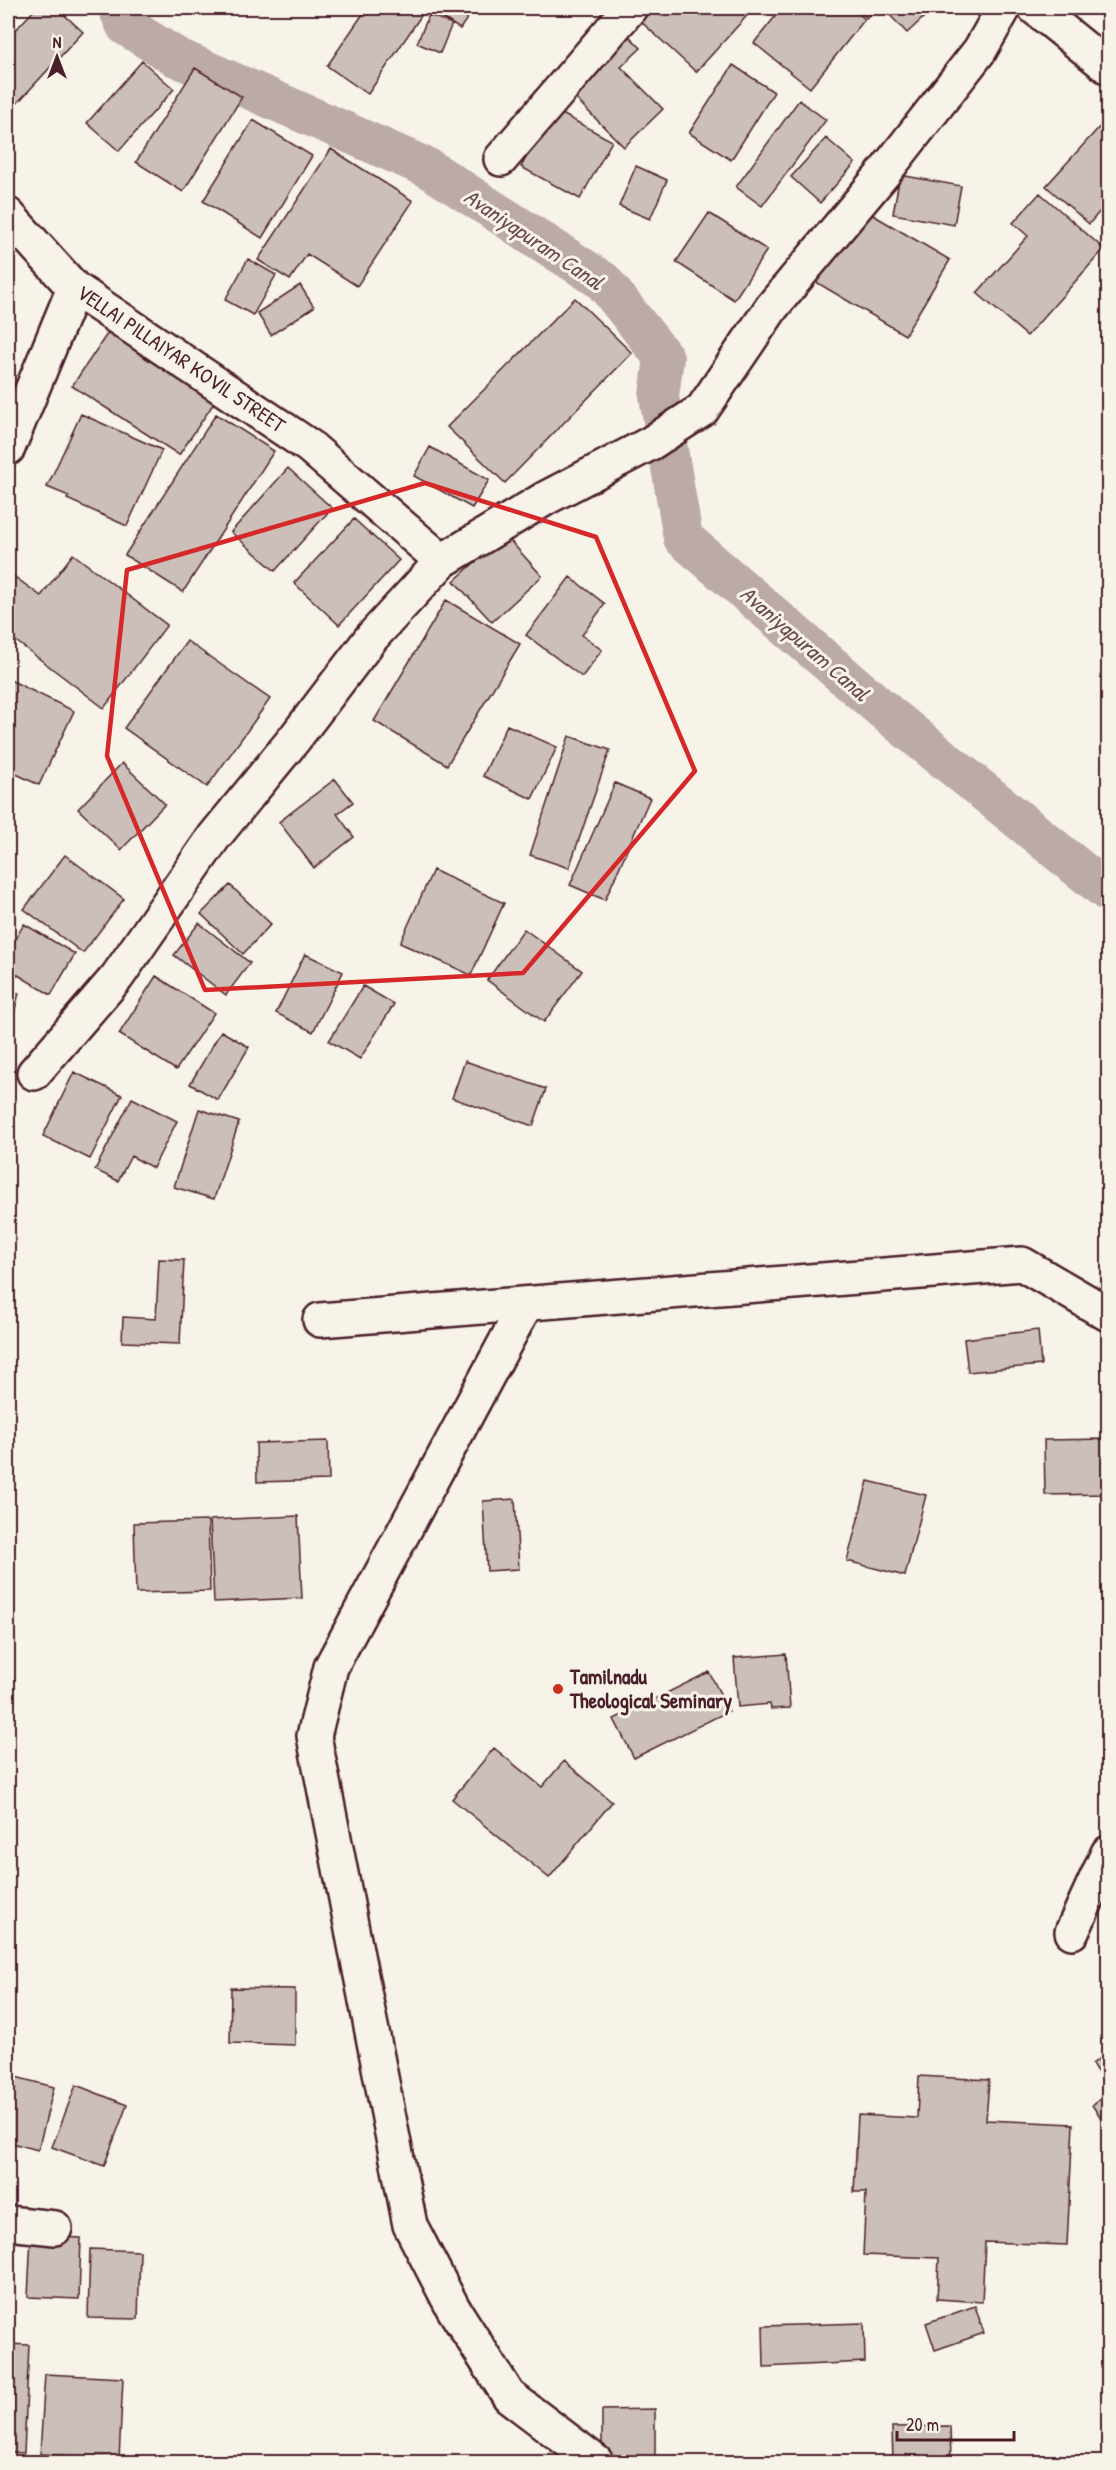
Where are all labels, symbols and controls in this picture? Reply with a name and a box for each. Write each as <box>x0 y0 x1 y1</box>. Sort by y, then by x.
north arrow <box>27 27 87 87</box>
text: N <box>53 31 62 53</box>
water label: Avaniyapuram Canal <box>459 181 610 297</box>
street label: VELLAI PILLAIYAR KOVIL STREET <box>71 278 292 440</box>
water label: Avaniyapuram Canal <box>734 579 877 708</box>
place label: Tamilnadu Theological Seminary <box>569 1662 732 1716</box>
marker: Tamilnadu Theological Seminary <box>551 1682 565 1696</box>
scale bar <box>897 2404 1014 2442</box>
text: 20 m <box>906 2412 939 2437</box>

